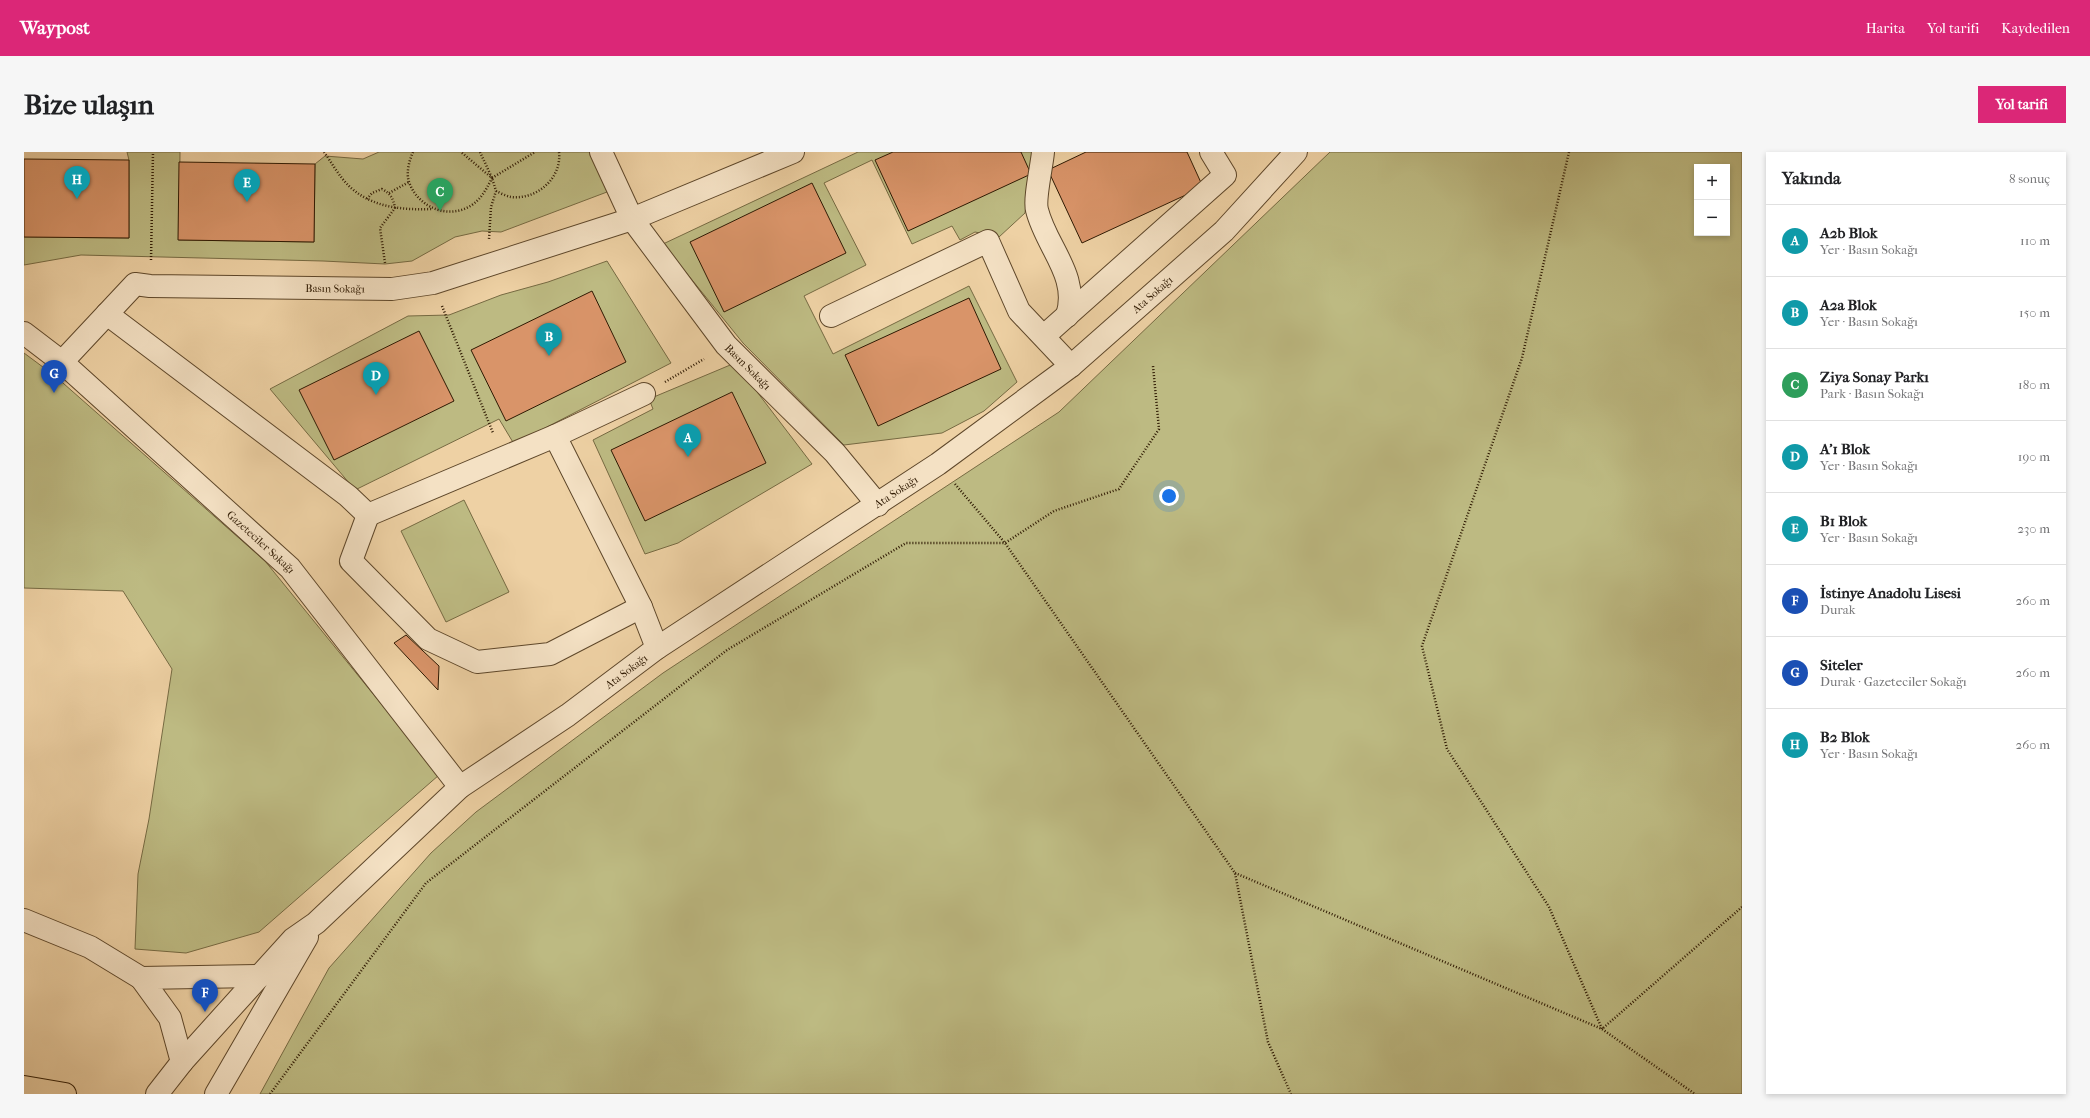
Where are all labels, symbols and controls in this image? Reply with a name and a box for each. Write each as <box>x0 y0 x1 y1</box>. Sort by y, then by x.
text: Waypost <box>20 17 90 39</box>
text: Harita <box>1866 20 1905 37</box>
text: Yol tarifi <box>1927 20 1979 37</box>
text: Kaydedilen <box>2001 20 2070 37</box>
button: Yol tarifi <box>1978 86 2066 123</box>
text: Bize ulaşın <box>24 88 154 121</box>
map controls <box>1694 164 1730 236</box>
button: + <box>1694 164 1730 200</box>
pin: H <box>64 166 90 199</box>
text: Yakında <box>1782 168 1841 188</box>
pin: E <box>234 169 260 202</box>
text: 8 sonuç <box>2009 171 2050 186</box>
pin: C <box>427 178 453 211</box>
button: − <box>1694 200 1730 236</box>
text: A2b Blok <box>1820 224 1878 242</box>
text: A <box>1791 233 1799 248</box>
text: 110 m <box>2020 233 2050 248</box>
text: Yer · Basın Sokağı <box>1820 242 1918 257</box>
street label: Ata Sokağı <box>1129 273 1176 317</box>
street label: Basın Sokağı <box>305 282 366 296</box>
text: A2a Blok <box>1820 296 1877 314</box>
text: B <box>1791 305 1799 320</box>
text: 150 m <box>2019 305 2050 320</box>
text: Yer · Basın Sokağı <box>1820 314 1918 329</box>
pin: B <box>536 323 562 356</box>
street label: Basın Sokağı <box>722 342 774 393</box>
pin: G <box>41 360 67 393</box>
pin: D <box>363 362 389 395</box>
text: Ziya Sonay Parkı <box>1820 368 1929 386</box>
text: C <box>1791 377 1799 392</box>
text: 180 m <box>2018 377 2050 392</box>
text: Park · Basın Sokağı <box>1820 386 1924 401</box>
pin: A <box>675 424 701 457</box>
text: A'1 Blok <box>1820 440 1870 458</box>
text: D <box>1790 449 1800 464</box>
text: 190 m <box>2018 449 2050 464</box>
text: Yer · Basın Sokağı <box>1820 458 1918 473</box>
street label: Ata Sokağı <box>871 473 921 512</box>
your location <box>1159 486 1179 506</box>
street label: Gazeteciler Sokağı <box>224 508 298 576</box>
text: B1 Blok <box>1820 512 1867 530</box>
text: E <box>1791 521 1799 536</box>
text: 230 m <box>2017 521 2050 536</box>
text: Yer · Basın Sokağı <box>1820 530 1918 545</box>
text: İstinye Anadolu Lisesi <box>1820 584 1961 602</box>
text: F <box>1792 593 1798 608</box>
text: 260 m <box>2016 593 2050 608</box>
text: Durak <box>1820 602 1856 617</box>
street label: Ata Sokağı <box>602 651 651 692</box>
text: Siteler <box>1820 656 1863 674</box>
text: G <box>1790 665 1800 680</box>
text: 260 m <box>2016 665 2050 680</box>
text: Durak · Gazeteciler Sokağı <box>1820 674 1967 689</box>
text: B2 Blok <box>1820 728 1870 746</box>
text: H <box>1790 737 1800 752</box>
text: 260 m <box>2016 737 2050 752</box>
text: Yer · Basın Sokağı <box>1820 746 1918 761</box>
pin: F <box>192 979 218 1012</box>

